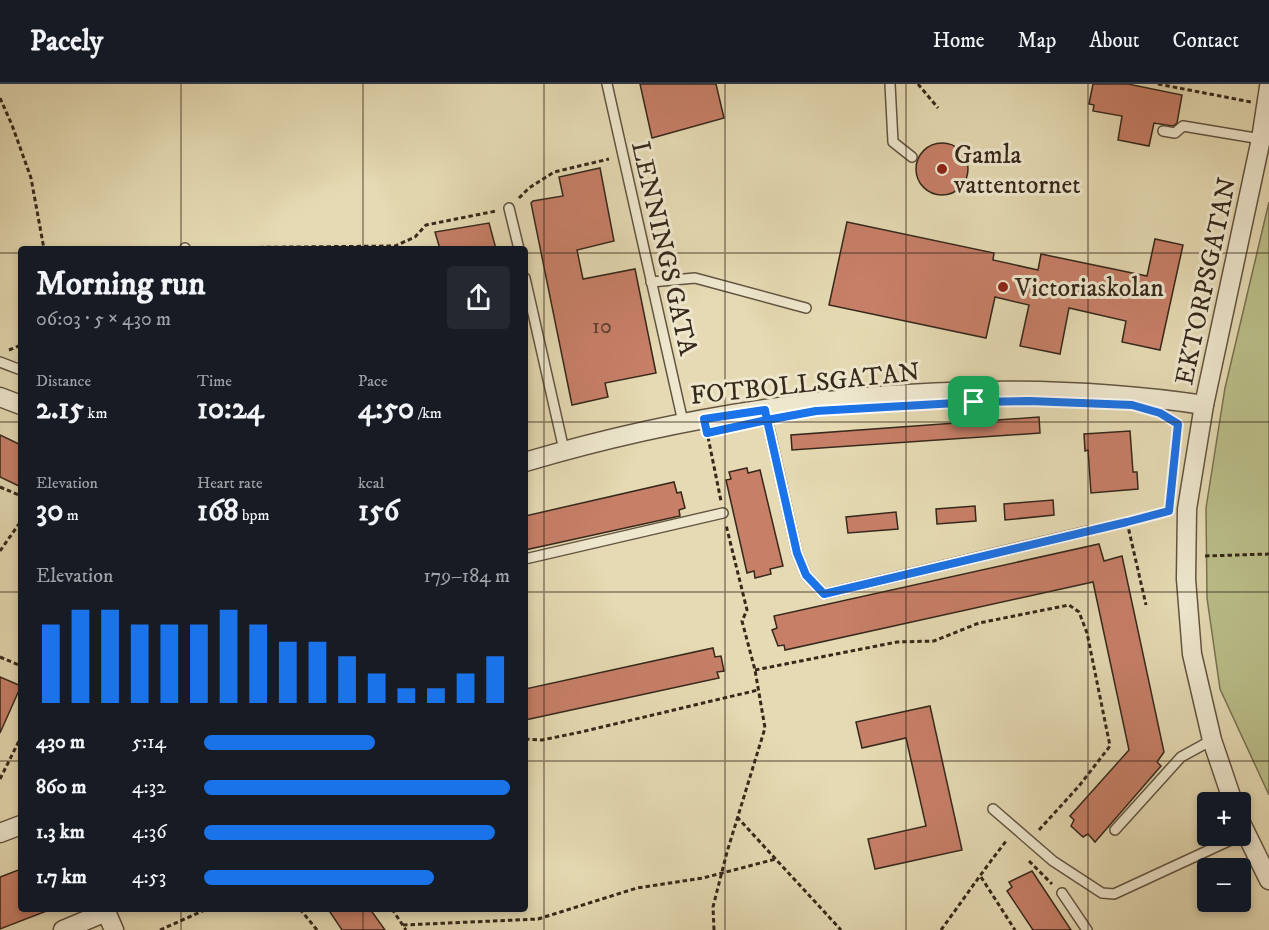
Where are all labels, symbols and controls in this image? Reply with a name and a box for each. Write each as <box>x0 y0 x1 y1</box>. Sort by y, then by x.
text: Pacely <box>30 24 103 59</box>
text: Home <box>933 28 985 54</box>
text: Map <box>1018 28 1056 54</box>
text: About <box>1089 28 1140 54</box>
text: Contact <box>1173 28 1239 54</box>
street label: LENNINGS GATA <box>623 138 704 359</box>
place label: Gamla vattentornet <box>953 139 1081 202</box>
marker: Gamla vattentornet <box>935 162 949 176</box>
street label: EKTORPSGATAN <box>1168 175 1245 388</box>
text: Morning run <box>36 264 205 305</box>
button: share <box>447 266 510 329</box>
place label: Victoriaskolan <box>1014 272 1164 305</box>
marker: Victoriaskolan <box>996 280 1010 294</box>
text: 06:03 · 5 × 430 m <box>36 307 171 332</box>
house number: 10 <box>592 313 612 340</box>
street label: FOTBOLLSGATAN <box>689 356 922 413</box>
text: Distance <box>36 371 91 391</box>
text: Time <box>197 371 232 391</box>
text: Pace <box>358 371 388 391</box>
pin <box>948 376 999 427</box>
icon: arrive <box>957 385 990 418</box>
text: 2.15 <box>36 391 84 428</box>
text: 10:24 <box>197 391 264 428</box>
text: 4:50 <box>358 391 414 428</box>
text: km <box>84 403 107 423</box>
text: /km <box>414 403 442 423</box>
text: Elevation <box>36 473 98 493</box>
text: Heart rate <box>197 473 263 493</box>
text: kcal <box>358 473 384 493</box>
text: 30 <box>36 493 63 530</box>
text: 168 <box>197 493 239 530</box>
text: 156 <box>358 493 399 530</box>
text: m <box>63 505 79 525</box>
text: bpm <box>239 505 270 525</box>
text: Elevation <box>36 564 113 589</box>
text: 179–184 m <box>423 564 510 589</box>
text: 430 m <box>36 730 85 755</box>
text: 5:14 <box>132 730 166 755</box>
text: 860 m <box>36 775 87 800</box>
text: 4:32 <box>132 775 166 800</box>
map controls <box>1197 792 1251 912</box>
button: + <box>1197 792 1251 846</box>
text: 1.3 km <box>36 820 85 845</box>
text: 4:36 <box>132 820 167 845</box>
button: − <box>1197 858 1251 912</box>
text: 1.7 km <box>36 865 87 890</box>
text: 4:53 <box>132 865 166 890</box>

